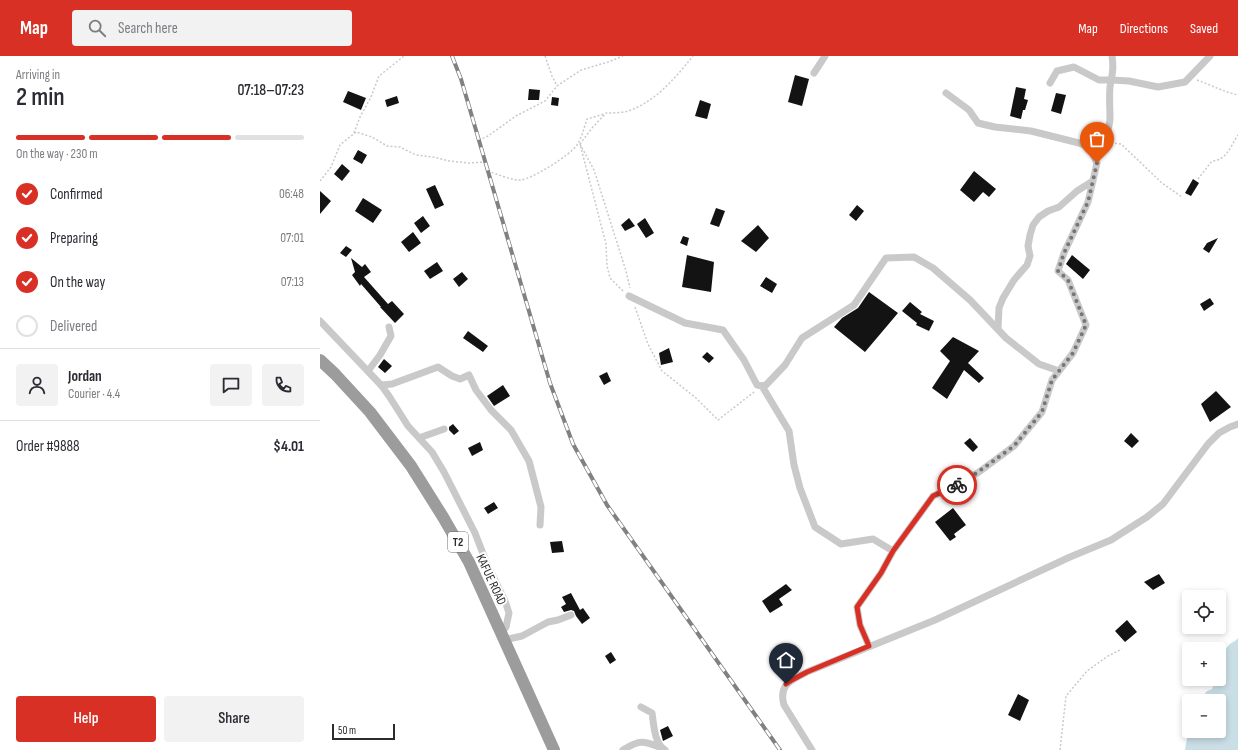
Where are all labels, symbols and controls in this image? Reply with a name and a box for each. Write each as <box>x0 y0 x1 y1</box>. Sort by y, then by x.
search box <box>72 10 352 46</box>
text: Map <box>20 17 48 40</box>
icon: search <box>86 17 108 39</box>
text: Search here <box>118 19 178 38</box>
text: Map <box>1078 20 1098 37</box>
text: Directions <box>1120 20 1168 37</box>
text: Saved <box>1190 20 1218 37</box>
text: Arriving in <box>16 67 60 83</box>
text: 07:18–07:23 <box>237 81 304 100</box>
text: 2 min <box>16 82 65 113</box>
pin <box>1080 122 1114 163</box>
icon: bag <box>1086 128 1108 150</box>
text: On the way · 230 m <box>16 146 98 162</box>
icon: check <box>16 183 38 205</box>
text: Confirmed <box>50 185 103 204</box>
text: 06:48 <box>279 186 304 202</box>
icon: check <box>16 227 38 249</box>
text: Preparing <box>50 229 98 248</box>
text: 07:01 <box>280 230 304 246</box>
icon: check <box>16 271 38 293</box>
text: On the way <box>50 273 105 292</box>
text: 07:13 <box>281 274 304 290</box>
text: Delivered <box>50 317 97 336</box>
button: person <box>16 364 58 406</box>
button: chat <box>210 364 252 406</box>
button: phone <box>262 364 304 406</box>
text: Jordan <box>68 367 102 386</box>
text: Courier · 4.4 <box>68 386 120 402</box>
text: Order #9888 <box>16 437 80 456</box>
text: $4.01 <box>273 437 304 456</box>
courier <box>937 465 977 505</box>
icon: bike <box>946 474 968 496</box>
road number: T2 <box>448 532 468 552</box>
street label: KAFUE ROAD <box>472 551 510 608</box>
map controls <box>1182 590 1226 738</box>
button: locate <box>1182 590 1226 634</box>
button: + <box>1182 642 1226 686</box>
pin <box>769 643 803 684</box>
icon: home <box>775 649 797 671</box>
button: − <box>1182 694 1226 738</box>
button: Help <box>16 696 156 742</box>
button: Share <box>164 696 304 742</box>
scale bar <box>332 722 395 741</box>
text: 50 m <box>338 724 356 737</box>

